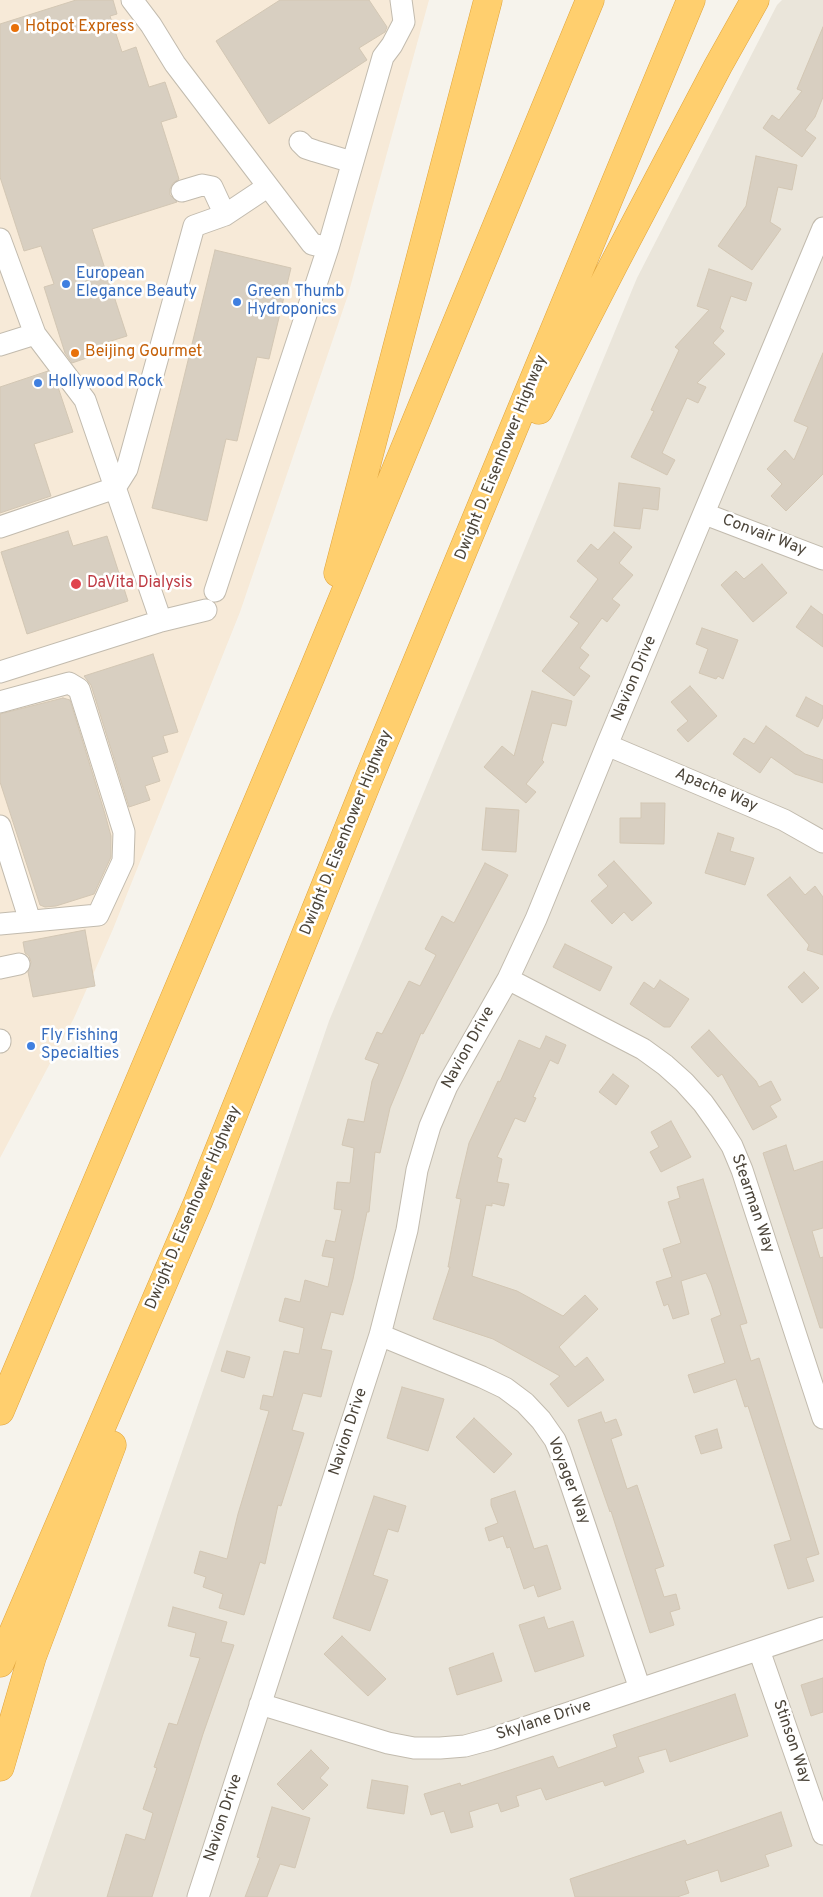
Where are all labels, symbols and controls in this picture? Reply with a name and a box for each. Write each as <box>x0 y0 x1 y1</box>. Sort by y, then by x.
place label: Hotpot Express <box>25 18 134 38</box>
marker: Hotpot Express <box>9 22 21 34</box>
place label: European Elegance Beauty <box>76 265 197 303</box>
marker: European Elegance Beauty <box>60 278 72 290</box>
place label: Green Thumb Hydroponics <box>247 283 344 321</box>
marker: Green Thumb Hydroponics <box>231 296 243 308</box>
place label: Beijing Gourmet <box>85 343 202 363</box>
marker: Beijing Gourmet <box>69 347 81 359</box>
street label: Dwight D. Eisenhower Highway <box>452 353 552 563</box>
place label: Hollywood Rock <box>48 373 163 393</box>
marker: Hollywood Rock <box>32 377 44 389</box>
street label: Convair Way <box>719 511 809 561</box>
place label: DaVita Dialysis <box>87 574 192 594</box>
marker: DaVita Dialysis <box>69 577 83 591</box>
street label: Navion Drive <box>608 633 662 725</box>
street label: Dwight D. Eisenhower Highway <box>297 728 397 938</box>
street label: Apache Way <box>672 765 760 817</box>
street label: Navion Drive <box>439 1004 499 1092</box>
place label: Fly Fishing Specialties <box>41 1027 119 1065</box>
marker: Fly Fishing Specialties <box>25 1040 37 1052</box>
street label: Dwight D. Eisenhower Highway <box>142 1103 246 1313</box>
street label: Stearman Way <box>726 1152 778 1256</box>
street label: Navion Drive <box>326 1386 372 1478</box>
street label: Voyager Way <box>543 1435 593 1527</box>
street label: Skylane Drive <box>494 1697 594 1745</box>
street label: Stinson Way <box>768 1698 814 1786</box>
street label: Navion Drive <box>201 1772 247 1864</box>

